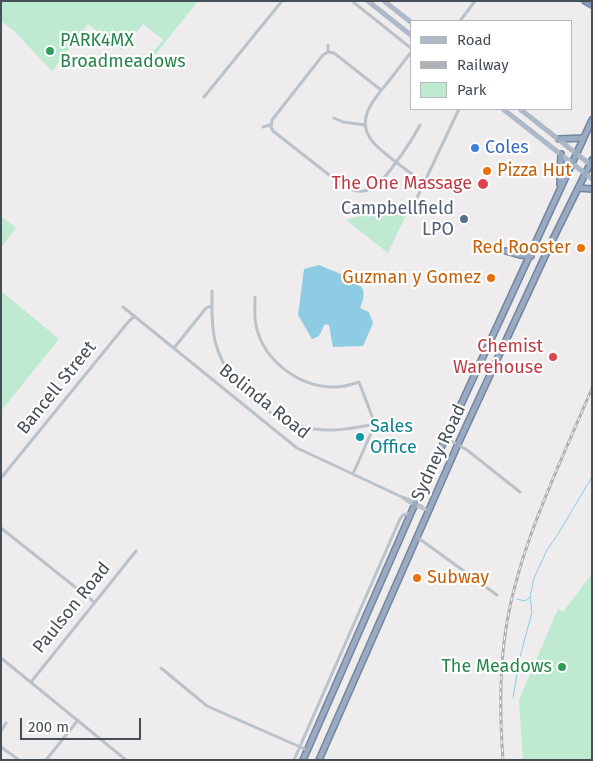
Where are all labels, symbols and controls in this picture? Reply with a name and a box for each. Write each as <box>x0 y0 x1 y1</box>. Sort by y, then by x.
legend <box>410 20 573 110</box>
place label: PARK4MX Broadmeadows <box>60 30 186 72</box>
text: Road <box>457 31 492 49</box>
marker: PARK4MX Broadmeadows <box>44 45 56 57</box>
text: Railway <box>457 56 509 74</box>
text: Park <box>457 81 487 99</box>
place label: Coles <box>485 137 529 159</box>
marker: Coles <box>469 142 481 154</box>
place label: Pizza Hut <box>497 160 572 182</box>
marker: Pizza Hut <box>481 165 493 177</box>
place label: The One Massage <box>331 173 472 195</box>
marker: The One Massage <box>476 177 490 191</box>
place label: Campbellfield LPO <box>341 198 454 240</box>
marker: Campbellfield LPO <box>458 213 470 225</box>
place label: Red Rooster <box>472 237 571 259</box>
marker: Red Rooster <box>575 242 587 254</box>
place label: Guzman y Gomez <box>342 267 481 289</box>
marker: Guzman y Gomez <box>485 272 497 284</box>
place label: Chemist Warehouse <box>453 336 543 378</box>
street label: Bancell Street <box>13 337 101 439</box>
marker: Chemist Warehouse <box>547 351 559 363</box>
street label: Bolinda Road <box>214 360 314 444</box>
street label: Sydney Road <box>407 401 471 505</box>
place label: Sales Office <box>370 416 417 458</box>
marker: Sales Office <box>354 431 366 443</box>
street label: Paulson Road <box>29 558 115 658</box>
place label: Subway <box>427 567 489 589</box>
marker: Subway <box>411 572 423 584</box>
place label: The Meadows <box>442 656 552 678</box>
marker: The Meadows <box>556 661 568 673</box>
scale bar <box>22 708 144 740</box>
text: 200 m <box>28 718 69 736</box>

